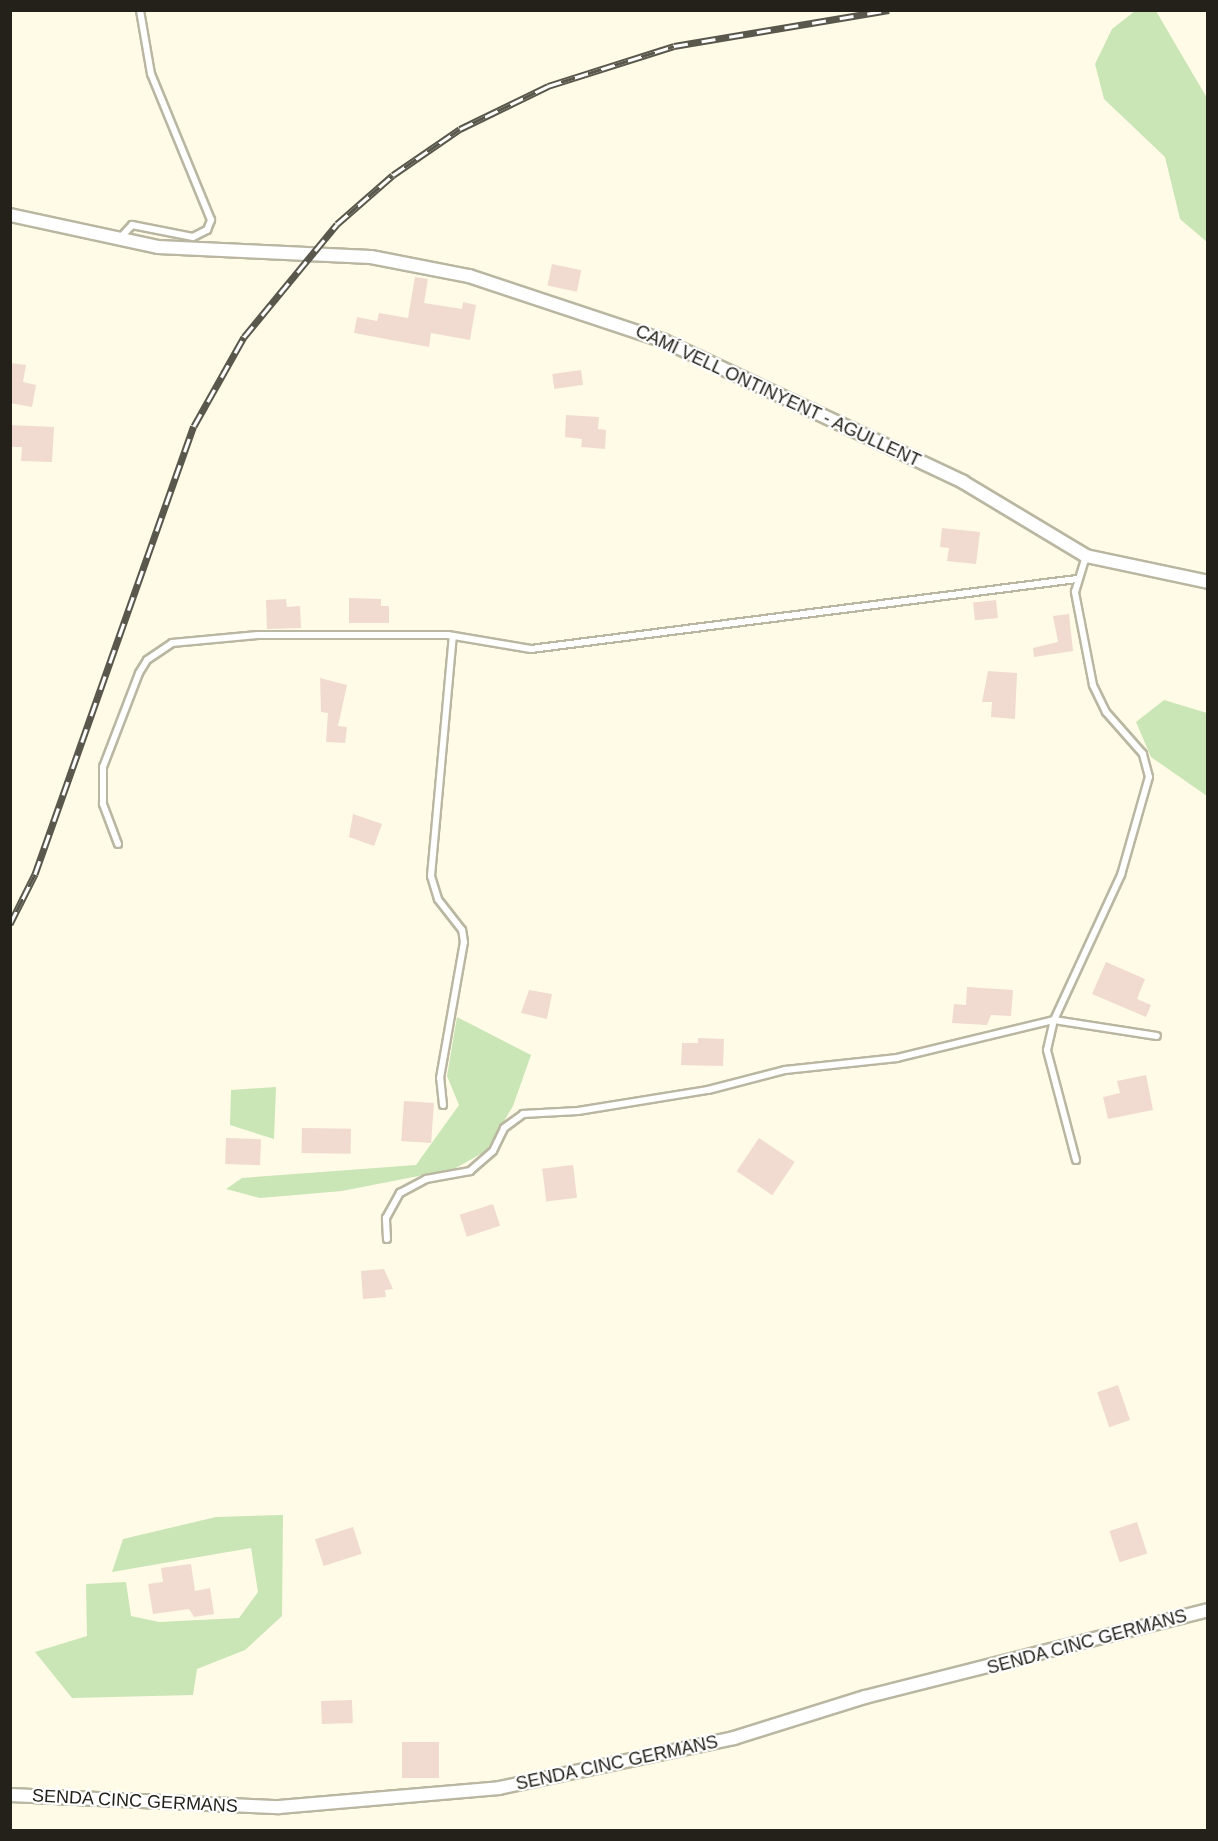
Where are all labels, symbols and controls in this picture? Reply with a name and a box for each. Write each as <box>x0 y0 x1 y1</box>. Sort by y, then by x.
street label: CAMÍ VELL ONTINYENT - AGULLENT <box>631 320 925 472</box>
street label: SENDA CINC GERMANS <box>984 1605 1190 1679</box>
street label: SENDA CINC GERMANS <box>514 1731 720 1795</box>
street label: SENDA CINC GERMANS <box>31 1785 239 1817</box>

